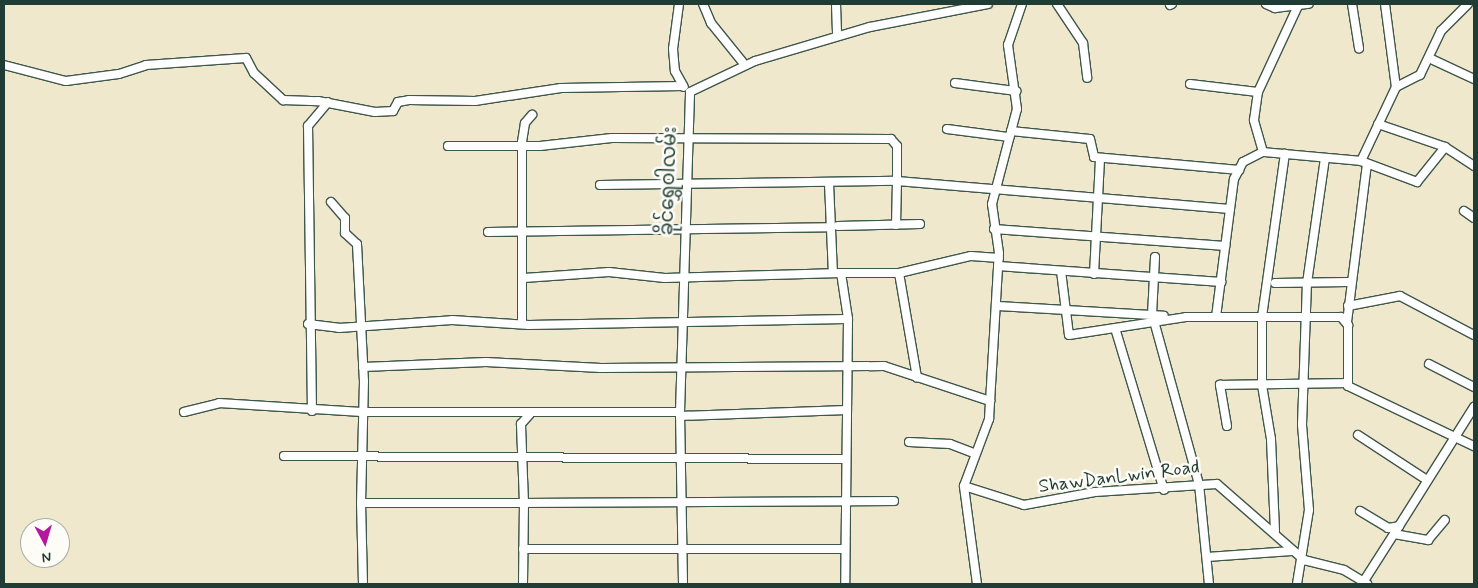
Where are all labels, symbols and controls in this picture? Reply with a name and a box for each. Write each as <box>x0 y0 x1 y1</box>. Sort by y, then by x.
street label: ခိုင်ရွှေဝါလမ်း <box>656 126 682 236</box>
street label: ShawDanLwin Road <box>1038 456 1200 498</box>
north arrow <box>20 518 70 568</box>
text: N <box>41 547 52 566</box>

